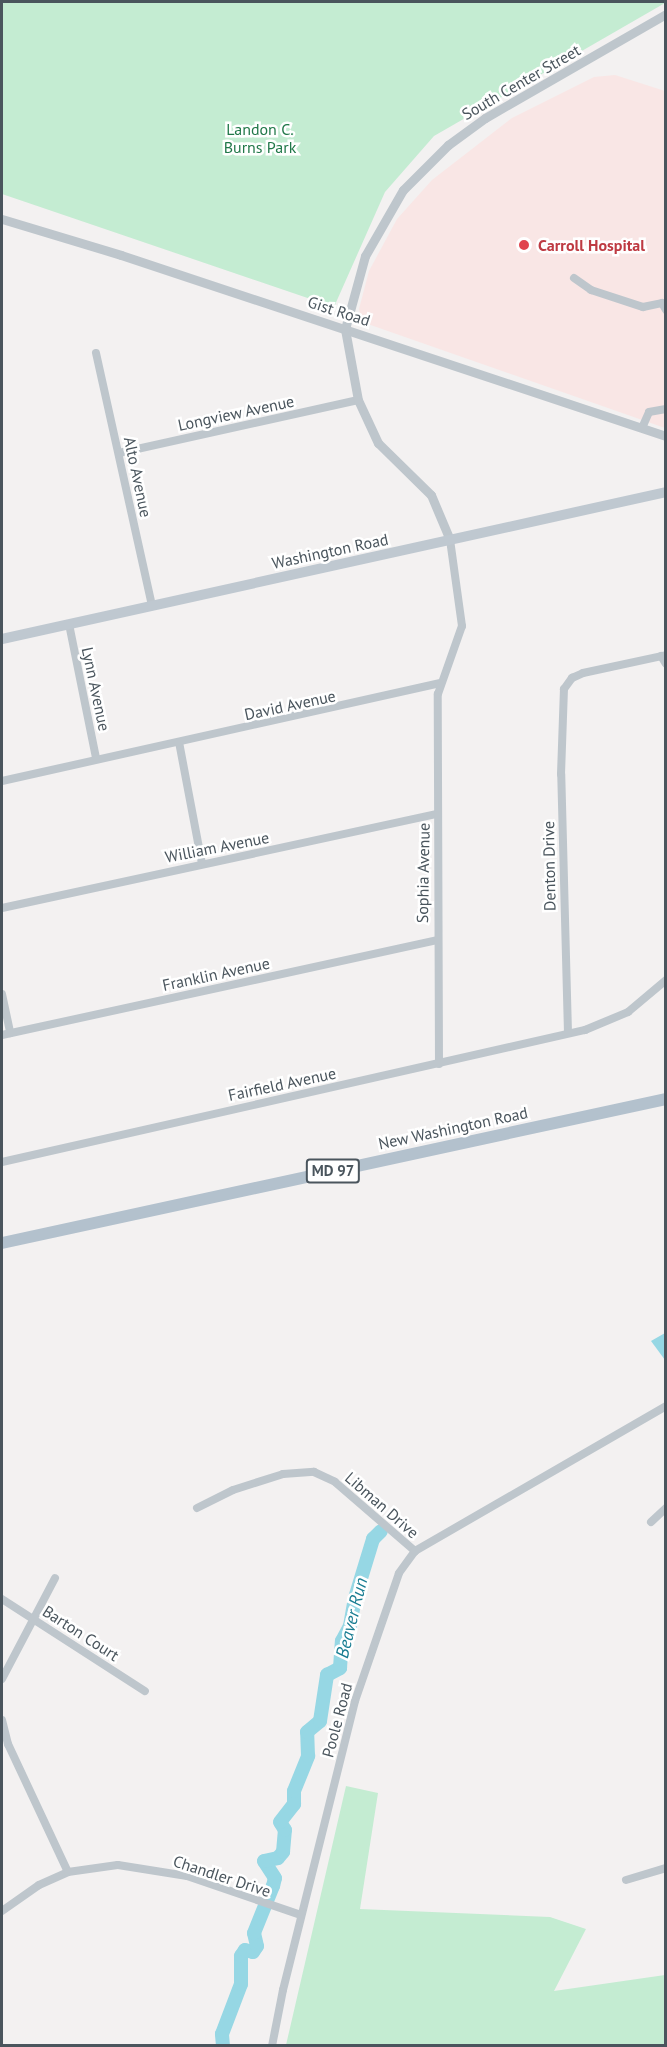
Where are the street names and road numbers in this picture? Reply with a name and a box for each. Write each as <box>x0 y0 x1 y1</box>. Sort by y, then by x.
street label: South Center Street <box>458 40 584 124</box>
street label: Gist Road <box>305 292 373 330</box>
street label: Longview Avenue <box>176 391 296 435</box>
street label: Alto Avenue <box>120 435 156 519</box>
street label: Washington Road <box>270 529 390 573</box>
street label: Lynn Avenue <box>78 645 114 733</box>
street label: David Avenue <box>242 686 338 724</box>
street label: Denton Drive <box>539 821 559 911</box>
street label: Sophia Avenue <box>413 822 433 924</box>
street label: William Avenue <box>163 827 271 867</box>
street label: Franklin Avenue <box>160 953 272 995</box>
street label: Fairfield Avenue <box>226 1063 338 1105</box>
street label: New Washington Road <box>376 1103 530 1153</box>
road number: MD 97 <box>304 1159 362 1183</box>
street label: Libman Drive <box>341 1468 423 1542</box>
street label: Barton Court <box>39 1601 123 1665</box>
street label: Poole Road <box>318 1681 356 1759</box>
street label: Chandler Drive <box>171 1851 273 1901</box>

